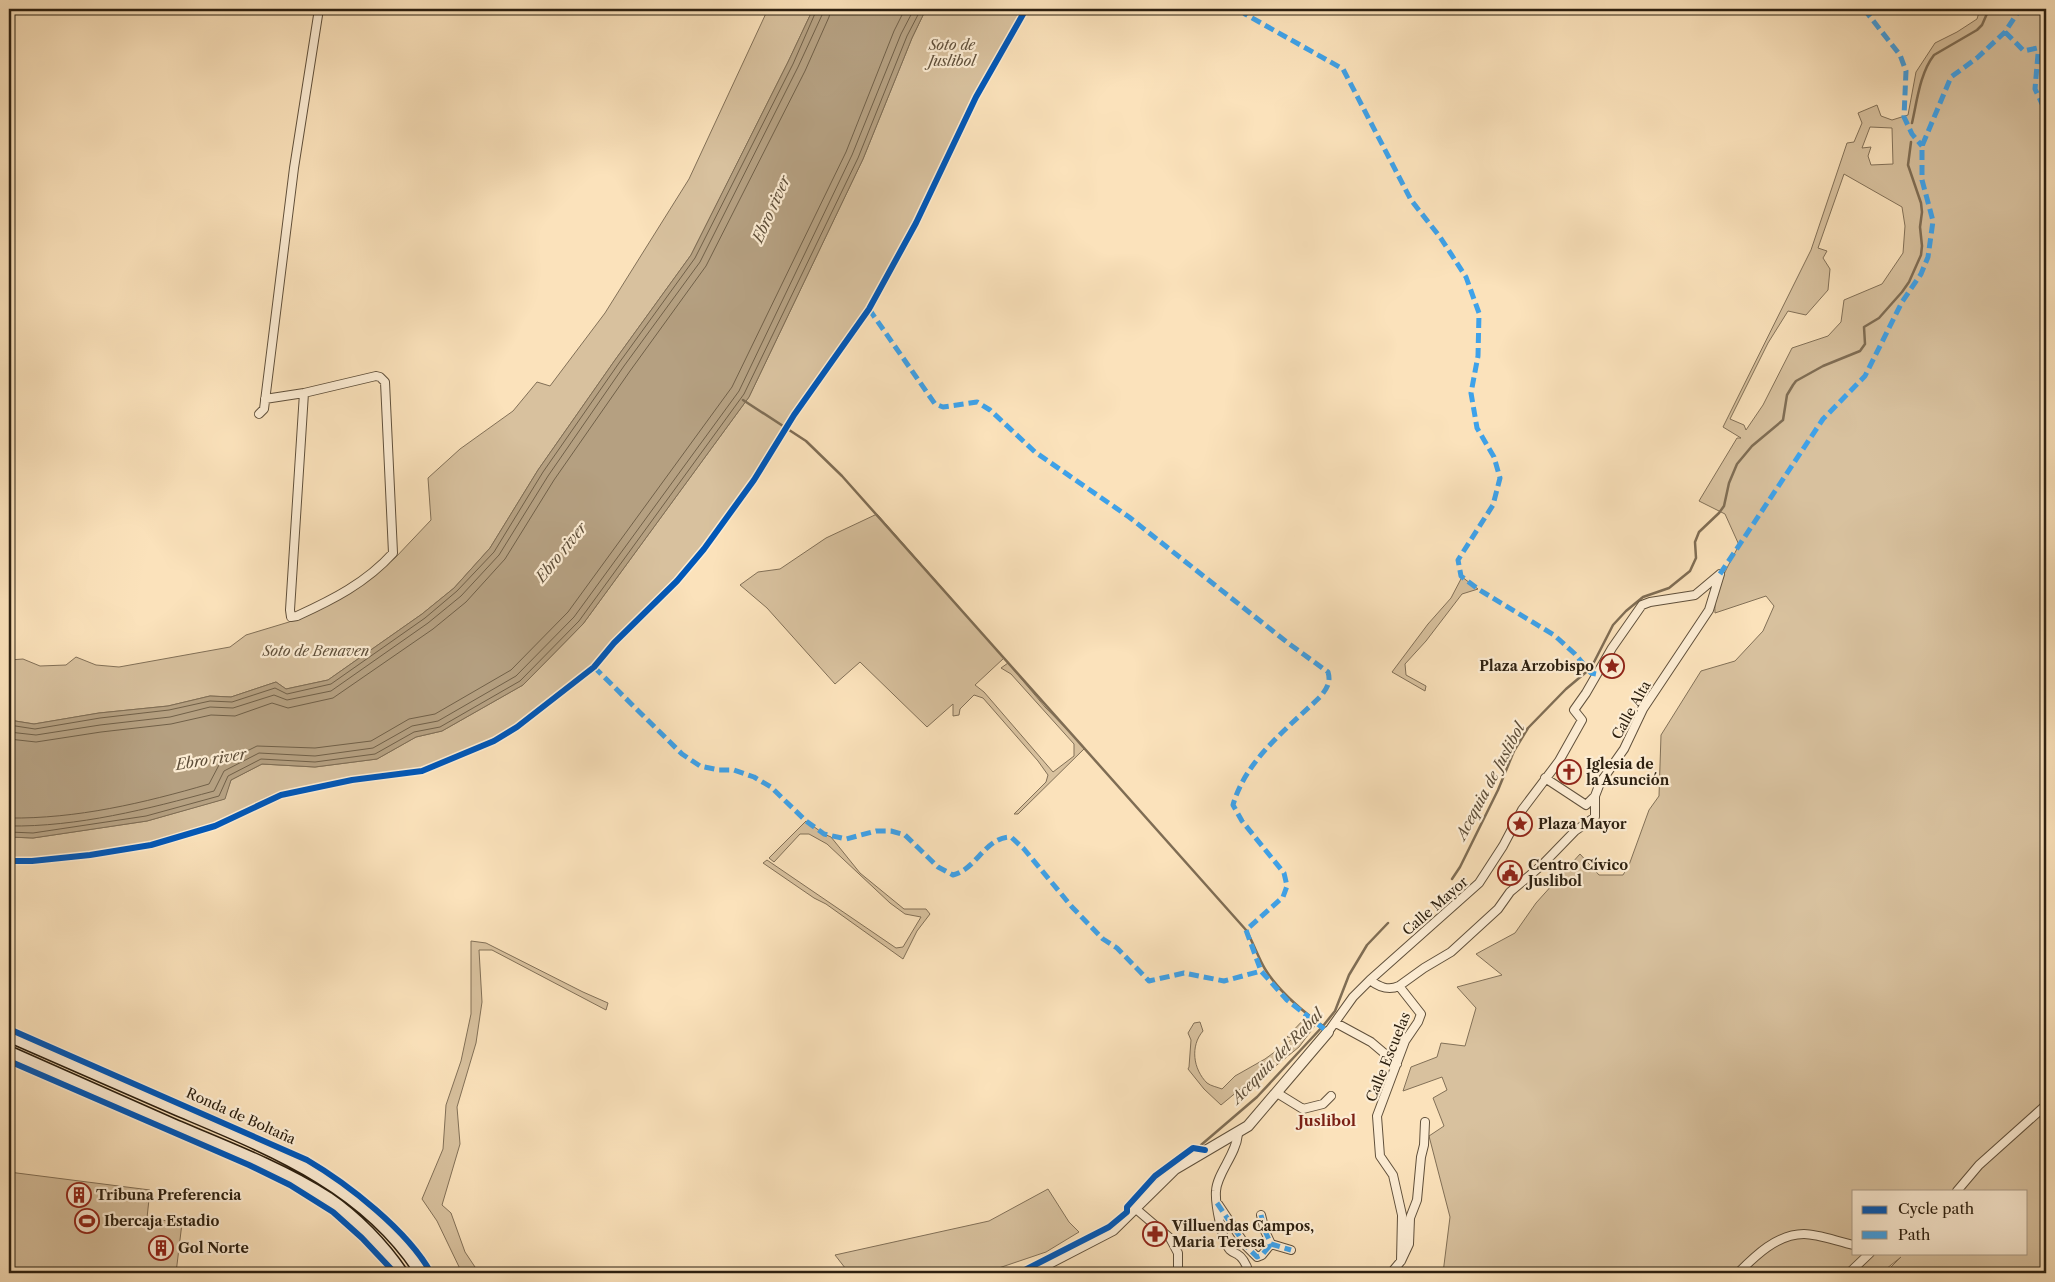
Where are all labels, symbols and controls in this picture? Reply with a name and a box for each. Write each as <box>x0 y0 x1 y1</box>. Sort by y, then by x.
park label: Soto de Juslibol <box>924 36 977 70</box>
water label: Ebro river <box>747 172 795 246</box>
water label: Ebro river <box>531 517 591 587</box>
park label: Soto de Benaven <box>262 642 369 660</box>
place icon: Plaza Arzobispo <box>1599 653 1625 679</box>
place label: Plaza Arzobispo <box>1479 657 1594 675</box>
street label: Calle Alta <box>1608 677 1655 743</box>
water label: Acequia de Juslibol <box>1450 718 1530 844</box>
water label: Ebro river <box>173 744 249 774</box>
place label: Iglesia de la Asunción <box>1586 755 1670 789</box>
church icon: Iglesia de la Asunción <box>1556 759 1582 785</box>
place icon: Plaza Mayor <box>1507 811 1533 837</box>
place label: Plaza Mayor <box>1538 815 1627 833</box>
place label: Centro Cívico Juslibol <box>1525 856 1628 890</box>
public building icon: Centro Cívico Juslibol <box>1497 860 1523 886</box>
street label: Calle Mayor <box>1399 873 1472 939</box>
water label: Acequia del Rabal <box>1226 1003 1329 1109</box>
street label: Calle Escuelas <box>1362 1009 1414 1105</box>
street label: Ronda de Boltaña <box>183 1084 299 1148</box>
district label: Juslibol <box>1295 1111 1356 1130</box>
building icon: Tribuna Preferencia <box>66 1182 92 1208</box>
place label: Tribuna Preferencia <box>96 1186 242 1204</box>
legend <box>1852 1190 2028 1254</box>
text: Cycle path <box>1898 1199 1975 1218</box>
sports icon: Ibercaja Estadio <box>74 1208 100 1234</box>
place label: Ibercaja Estadio <box>104 1212 219 1230</box>
place label: Villuendas Campos, Maria Teresa <box>1171 1217 1314 1251</box>
pharmacy icon: Villuendas Campos, Maria Teresa <box>1142 1221 1168 1247</box>
text: Path <box>1898 1225 1931 1244</box>
building icon: Gol Norte <box>148 1235 174 1261</box>
place label: Gol Norte <box>178 1239 249 1257</box>

